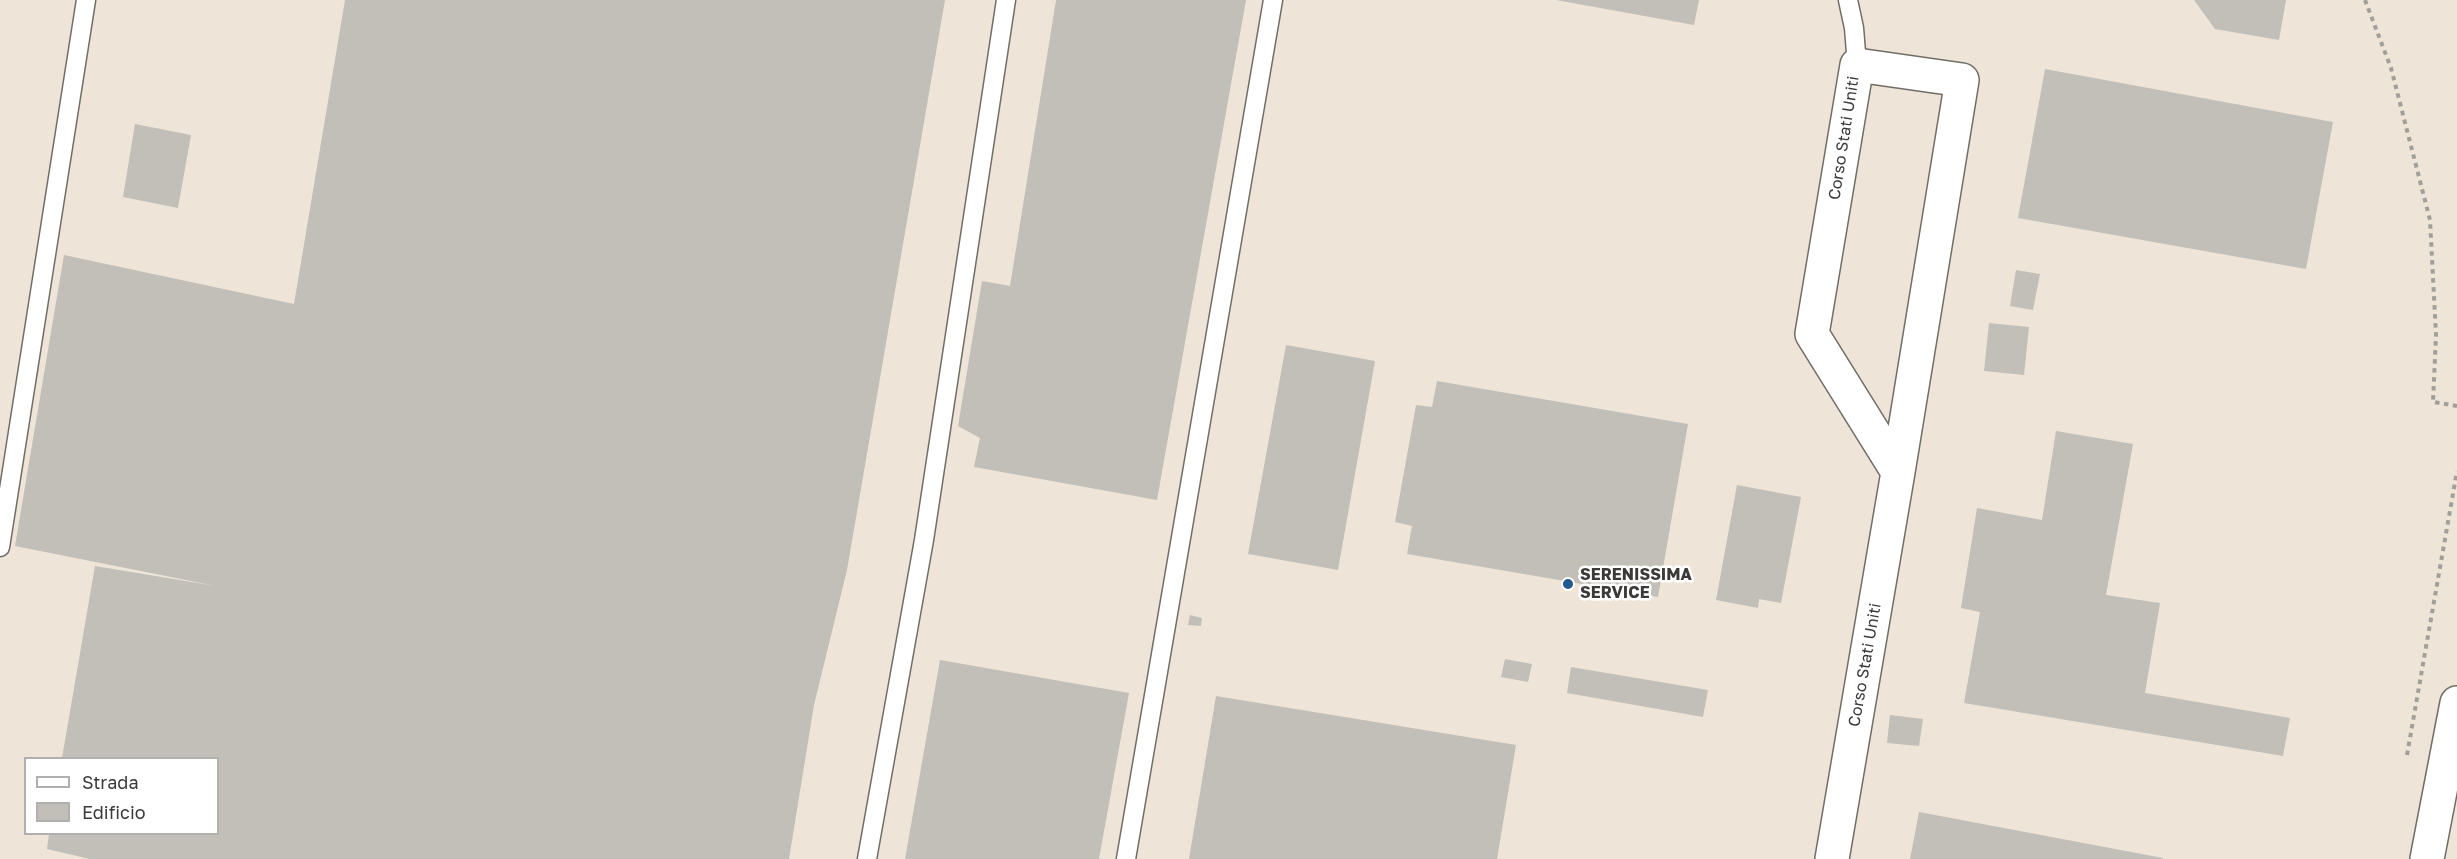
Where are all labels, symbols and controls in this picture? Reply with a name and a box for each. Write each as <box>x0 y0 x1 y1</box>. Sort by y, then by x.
street label: Corso Stati Uniti <box>1825 75 1863 201</box>
place label: SERENISSIMA SERVICE <box>1580 565 1692 603</box>
marker: SERENISSIMA SERVICE <box>1561 577 1575 591</box>
street label: Corso Stati Uniti <box>1845 602 1885 728</box>
legend <box>24 757 219 835</box>
text: Strada <box>82 771 139 793</box>
text: Edificio <box>82 801 146 823</box>

